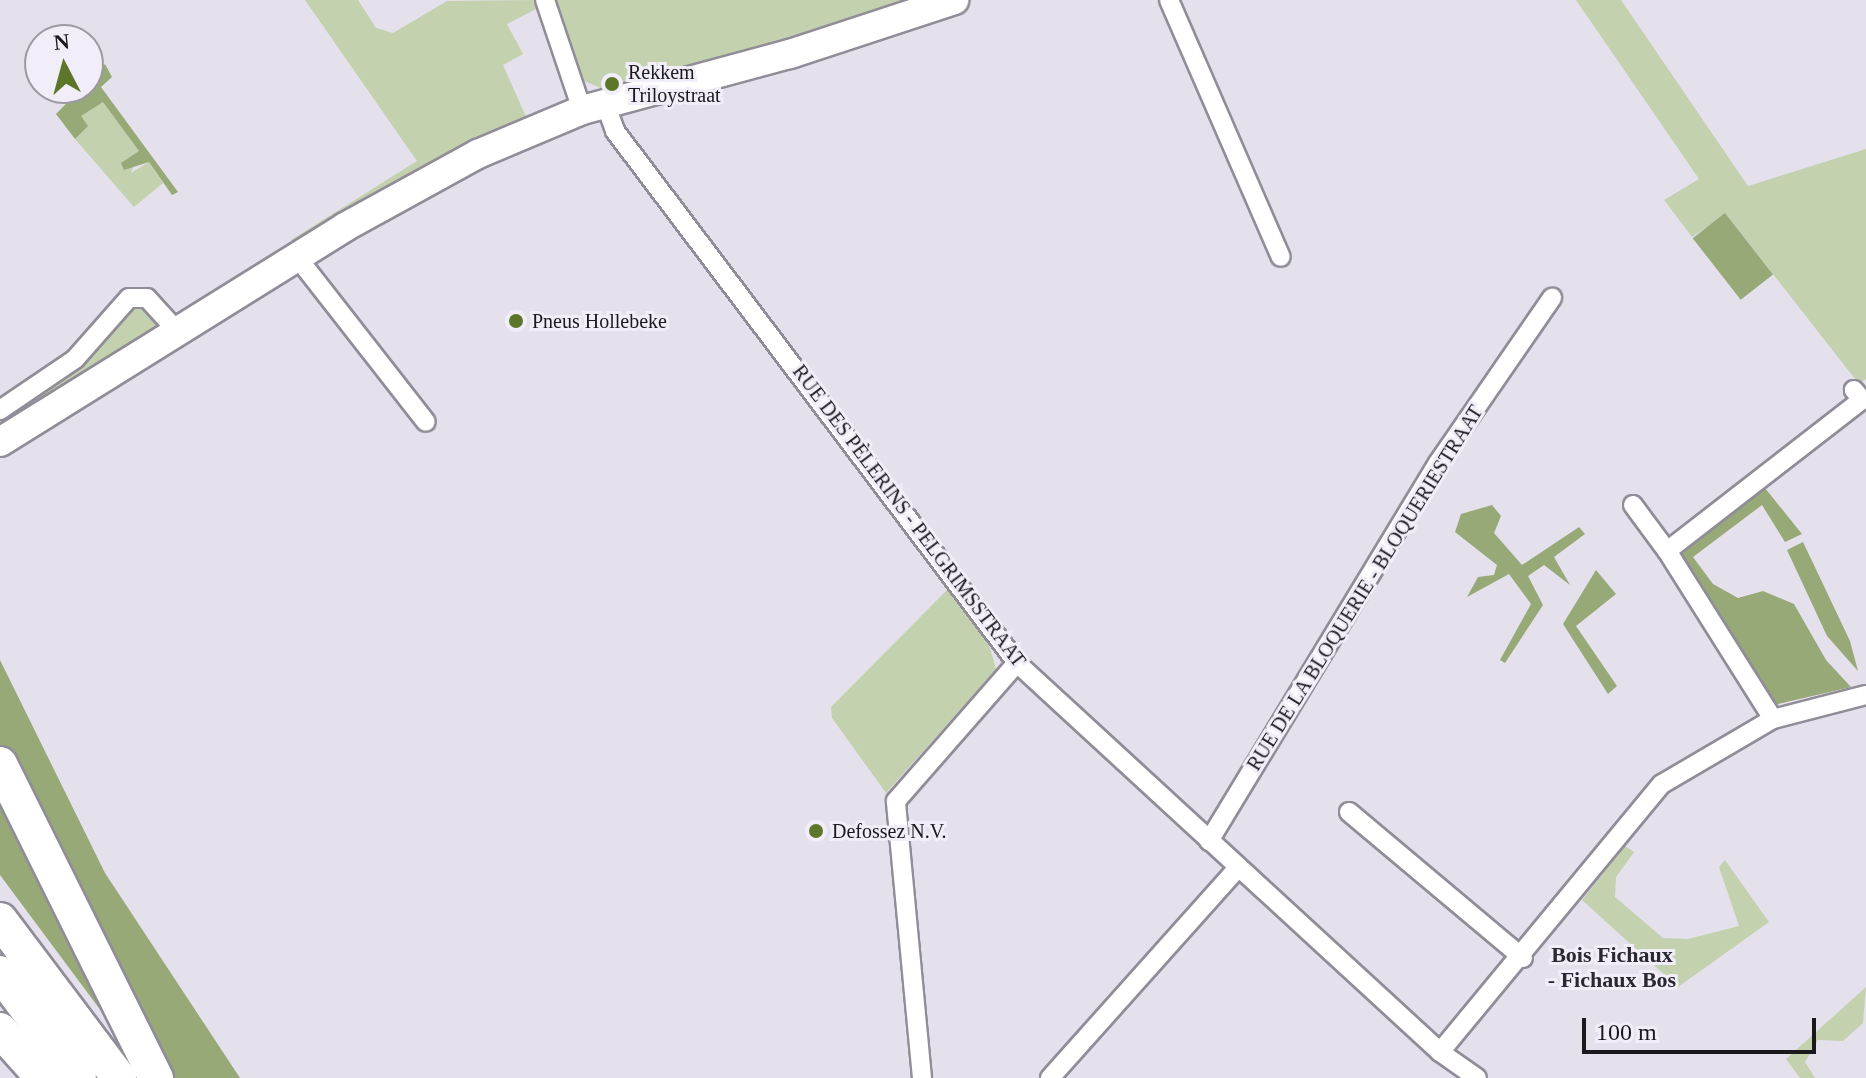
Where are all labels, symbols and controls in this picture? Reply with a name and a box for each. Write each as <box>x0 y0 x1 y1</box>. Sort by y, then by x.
north arrow <box>24 24 104 104</box>
text: N <box>52 28 71 55</box>
place label: Rekkem Triloystraat <box>628 60 721 107</box>
marker: Rekkem Triloystraat <box>603 75 621 93</box>
place label: Pneus Hollebeke <box>532 309 667 333</box>
marker: Pneus Hollebeke <box>507 312 525 330</box>
street label: RUE DES PÈLERINS - PELGRIMSSTRAAT <box>787 360 1031 672</box>
street label: RUE DE LA BLOQUERIE - BLOQUERIESTRAAT <box>1242 401 1488 775</box>
place label: Defossez N.V. <box>832 819 947 843</box>
marker: Defossez N.V. <box>807 822 825 840</box>
district label: Bois Fichaux - Fichaux Bos <box>1548 941 1676 992</box>
scale bar <box>1586 1002 1820 1052</box>
text: 100 m <box>1596 1019 1657 1045</box>

